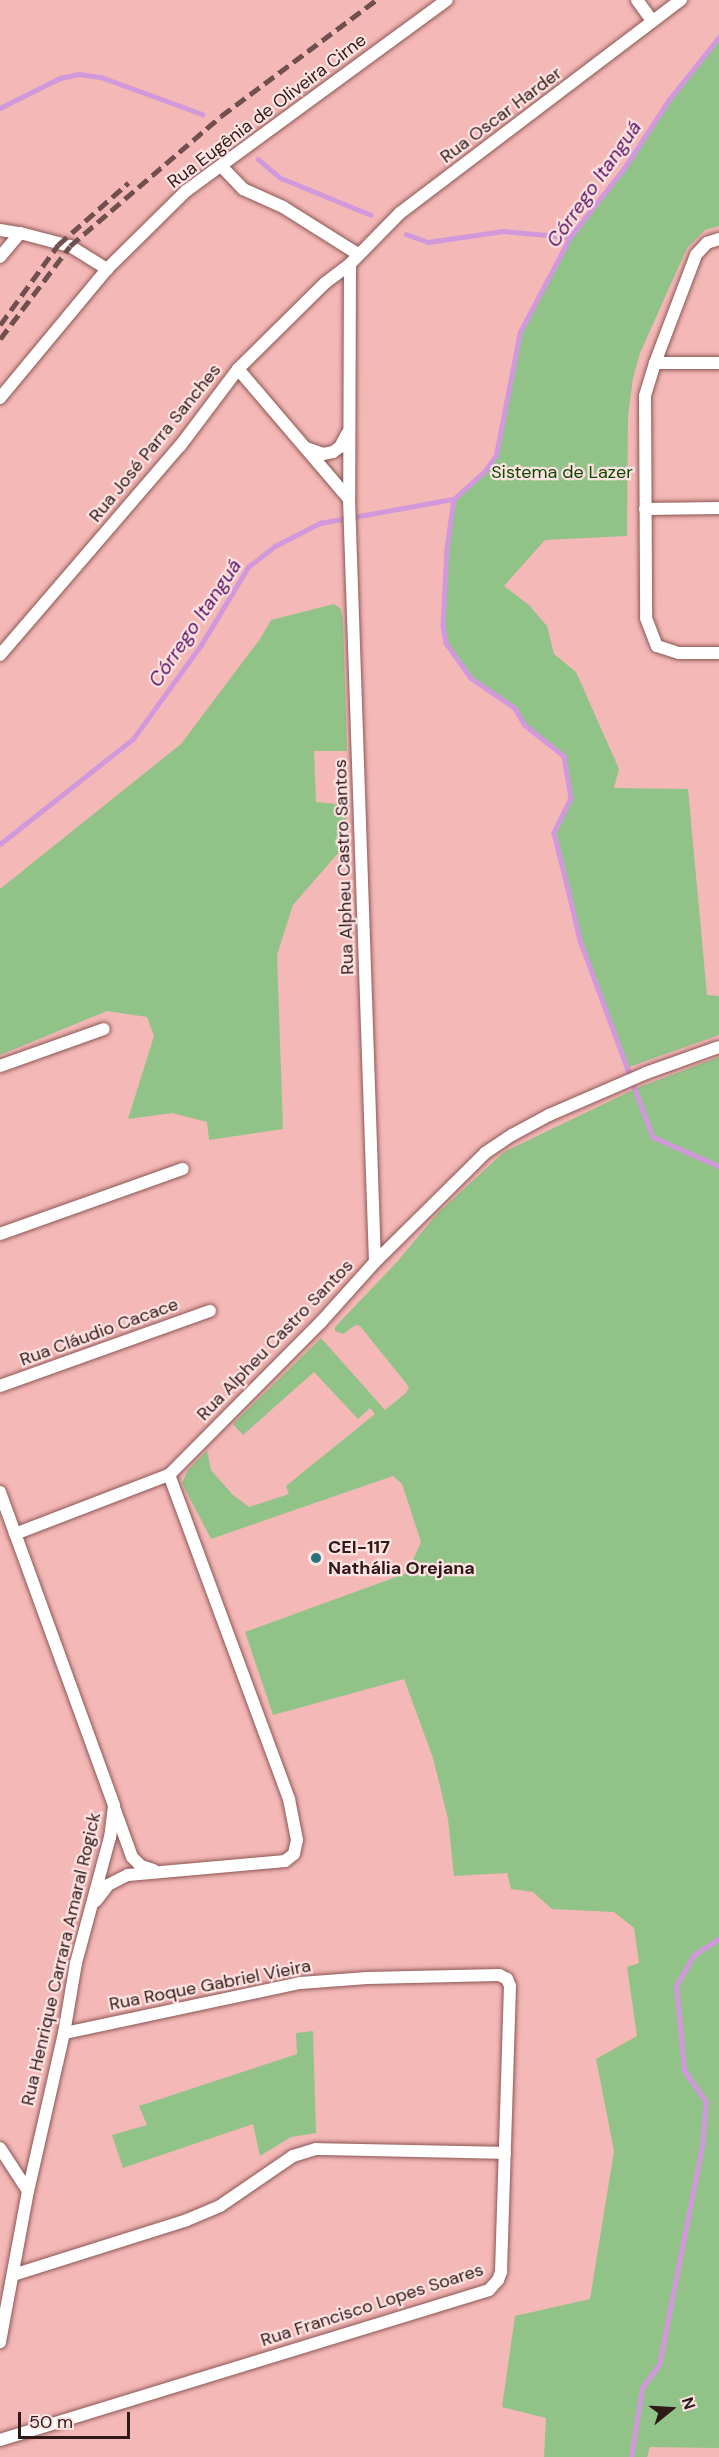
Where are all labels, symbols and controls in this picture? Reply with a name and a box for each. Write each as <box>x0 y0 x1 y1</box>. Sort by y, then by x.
street label: Rua Eugênia de Oliveira Cirne <box>163 29 371 193</box>
street label: Rua Oscar Harder <box>436 62 566 168</box>
water label: Córrego Itanguá <box>541 116 647 252</box>
street label: Rua José Parra Sanches <box>84 359 226 527</box>
park label: Sistema de Lazer <box>491 461 633 483</box>
water label: Córrego Itanguá <box>143 555 247 691</box>
street label: Rua Alpheu Castro Santos <box>329 759 359 975</box>
street label: Rua Alpheu Castro Santos <box>192 1255 358 1425</box>
street label: Rua Cláudio Cacace <box>17 1293 181 1371</box>
place label: CEI-117 Nathália Orejana <box>328 1537 475 1580</box>
marker: CEI-117 Nathália Orejana <box>309 1551 323 1565</box>
street label: Rua Henrique Carrara Amaral Rogick <box>17 1810 105 2108</box>
street label: Rua Roque Gabriel Vieira <box>107 1955 313 2015</box>
street label: Rua Francisco Lopes Soares <box>258 2259 486 2351</box>
north arrow <box>641 2379 701 2439</box>
text: N <box>677 2394 700 2412</box>
scale bar <box>21 2400 134 2438</box>
text: 50 m <box>29 2410 73 2434</box>

